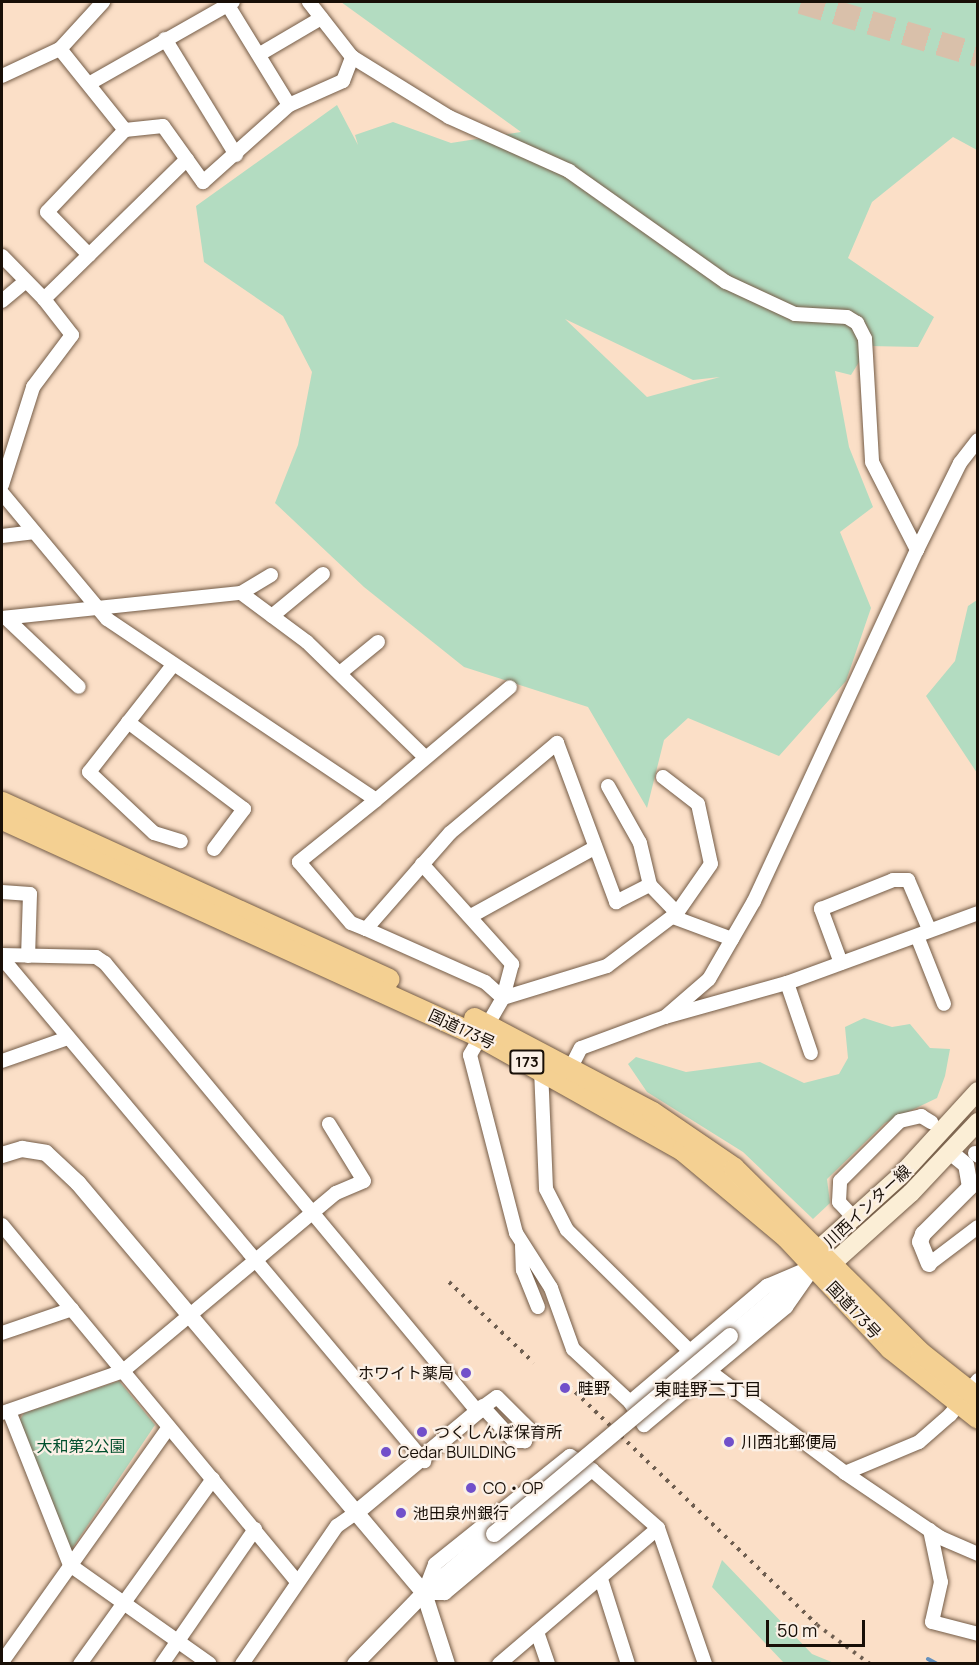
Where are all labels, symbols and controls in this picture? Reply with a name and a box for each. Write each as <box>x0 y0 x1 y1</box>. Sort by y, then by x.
street label: 国道173号 <box>426 1005 498 1053</box>
road number: 173 <box>509 1050 545 1074</box>
street label: 川西インター線 <box>819 1161 915 1251</box>
street label: 国道173号 <box>823 1277 885 1343</box>
place label: ホワイト薬局 <box>358 1363 454 1383</box>
marker: ホワイト薬局 <box>459 1366 473 1380</box>
place label: 畦野 <box>578 1378 610 1398</box>
district label: 東畦野二丁目 <box>654 1378 762 1400</box>
marker: 畦野 <box>556 1379 574 1397</box>
place label: つくしんぼ保育所 <box>434 1422 562 1442</box>
marker: つくしんぼ保育所 <box>415 1425 429 1439</box>
place label: 川西北郵便局 <box>741 1432 837 1452</box>
marker: 川西北郵便局 <box>722 1435 736 1449</box>
park label: 大和第2公園 <box>36 1436 126 1456</box>
place label: Cedar BUILDING <box>398 1442 516 1462</box>
marker: Cedar BUILDING <box>379 1445 393 1459</box>
place label: CO・OP <box>483 1478 543 1498</box>
marker: CO・OP <box>464 1481 478 1495</box>
place label: 池田泉州銀行 <box>413 1503 509 1523</box>
marker: 池田泉州銀行 <box>394 1506 408 1520</box>
scale bar <box>769 1608 868 1646</box>
text: 50 m <box>777 1618 817 1642</box>

